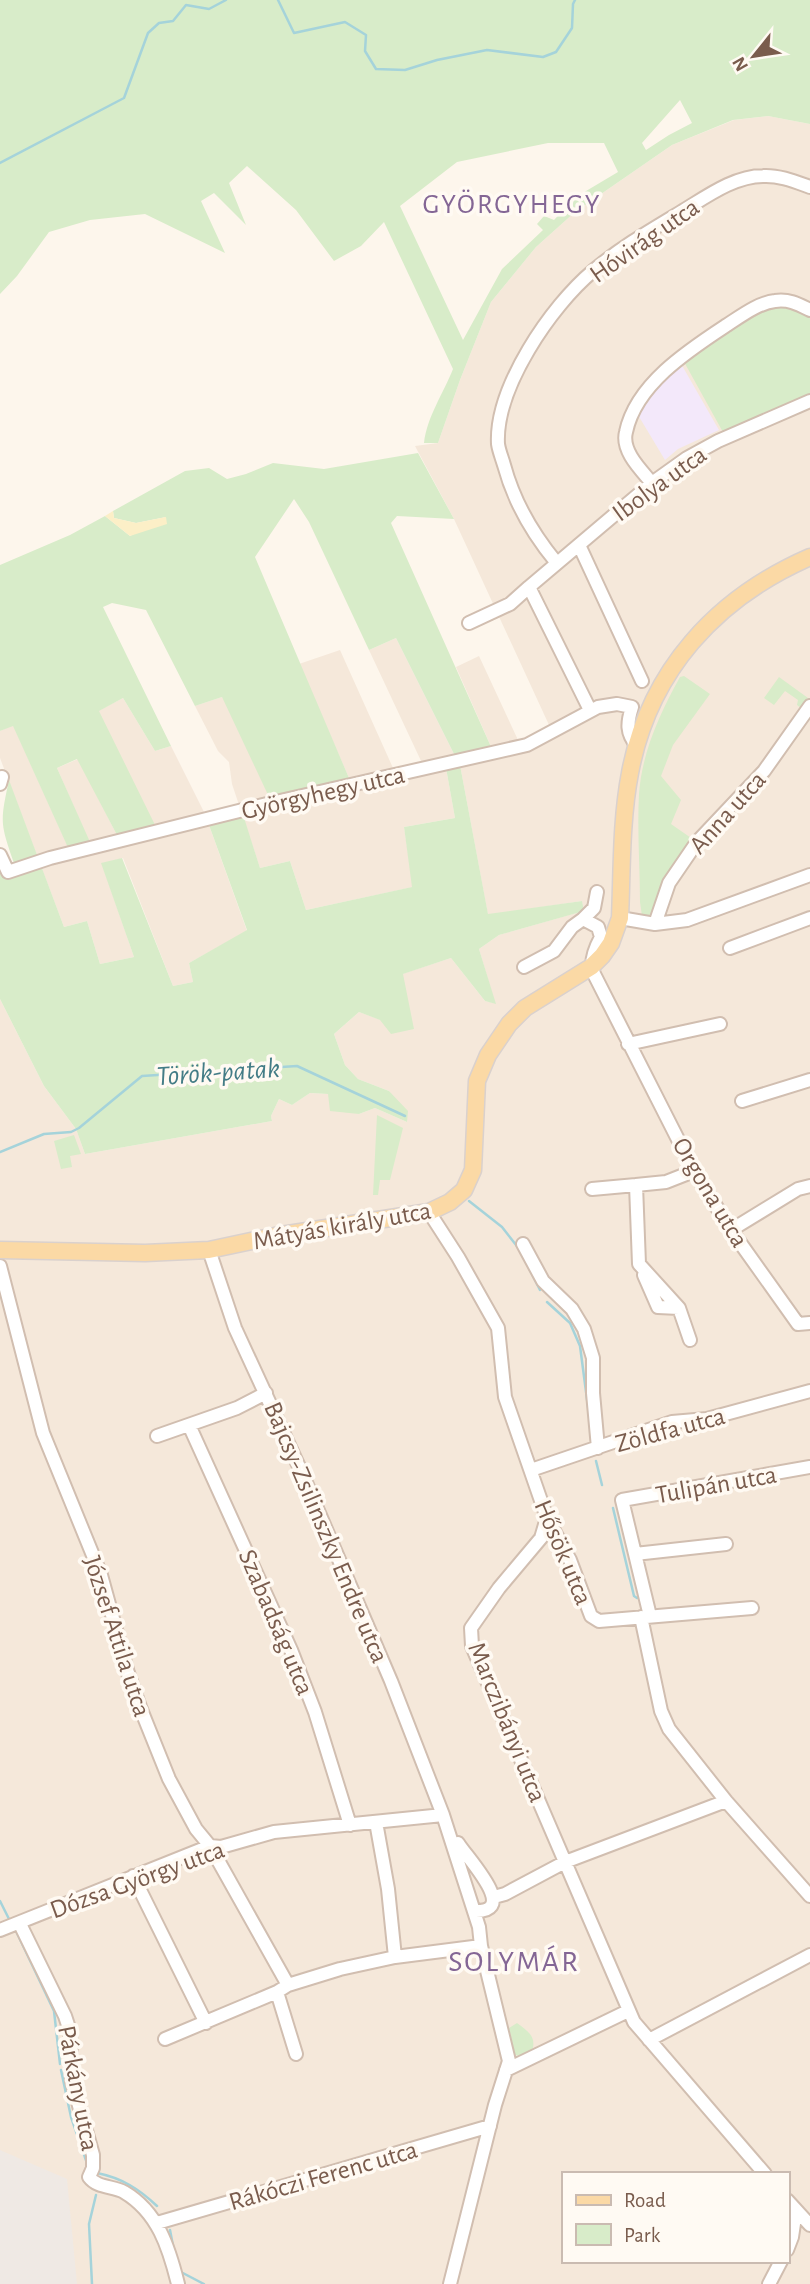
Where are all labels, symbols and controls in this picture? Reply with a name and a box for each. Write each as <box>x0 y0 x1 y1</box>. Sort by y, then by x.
north arrow <box>719 21 789 91</box>
text: N <box>729 53 752 74</box>
district label: GYÖRGYHEGY <box>422 189 602 219</box>
street label: Hóvirág utca <box>585 194 704 288</box>
street label: Ibolya utca <box>608 441 711 526</box>
street label: Györgyhegy utca <box>239 762 407 824</box>
street label: Anna utca <box>684 767 771 859</box>
water label: Török-patak <box>156 1055 281 1091</box>
street label: Orgona utca <box>667 1133 753 1252</box>
street label: Mátyás király utca <box>251 1198 433 1254</box>
street label: Bajcsy-Zsilinszky Endre utca <box>259 1398 393 1667</box>
street label: Zöldfa utca <box>613 1403 728 1457</box>
street label: Tulipán utca <box>654 1462 779 1508</box>
street label: Hősök utca <box>529 1496 597 1609</box>
street label: Szabadság utca <box>234 1546 318 1699</box>
street label: József Attila utca <box>79 1553 155 1720</box>
street label: Marczibányi utca <box>463 1639 551 1806</box>
street label: Dózsa György utca <box>47 1836 228 1924</box>
district label: SOLYMÁR <box>448 1945 580 1977</box>
street label: Párkány utca <box>53 2023 103 2153</box>
street label: Rákóczi Ferenc utca <box>226 2137 420 2215</box>
legend <box>562 2172 789 2263</box>
text: Road <box>624 2190 666 2211</box>
text: Park <box>624 2225 661 2246</box>

